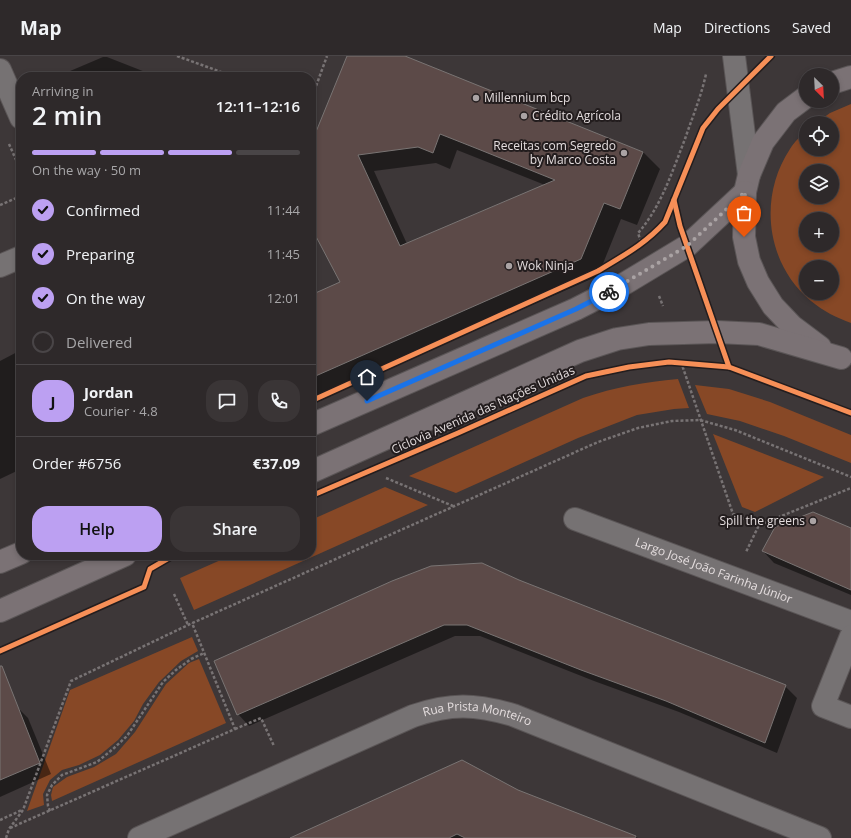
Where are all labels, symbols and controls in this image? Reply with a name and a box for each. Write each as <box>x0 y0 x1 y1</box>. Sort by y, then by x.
text: Map <box>20 15 61 41</box>
text: Map <box>653 18 682 37</box>
text: Directions <box>704 18 770 37</box>
text: Saved <box>792 18 831 37</box>
north arrow <box>799 68 839 108</box>
map controls <box>799 68 839 300</box>
text: Arriving in <box>32 82 94 100</box>
place label: Millennium bcp <box>484 89 570 106</box>
marker: Millennium bcp <box>471 93 481 103</box>
text: 12:11–12:16 <box>216 96 300 116</box>
text: 2 min <box>32 97 102 133</box>
place label: Crédito Agrícola <box>532 107 621 124</box>
marker: Crédito Agrícola <box>519 111 529 121</box>
button: locate <box>799 116 839 156</box>
place label: Receitas com Segredo by Marco Costa <box>493 137 616 168</box>
marker: Receitas com Segredo by Marco Costa <box>619 148 629 158</box>
text: On the way · 50 m <box>32 161 141 179</box>
button: layers <box>799 164 839 204</box>
pin <box>727 196 761 237</box>
icon: check <box>32 199 54 221</box>
text: Confirmed <box>66 200 140 220</box>
text: 11:44 <box>267 201 300 219</box>
icon: bag <box>733 202 755 224</box>
button: + <box>799 212 839 252</box>
icon: check <box>32 243 54 265</box>
text: Preparing <box>66 244 134 264</box>
text: 11:45 <box>267 245 300 263</box>
place label: Wok Ninja <box>517 257 574 274</box>
button: − <box>799 260 839 300</box>
marker: Wok Ninja <box>504 261 514 271</box>
courier <box>589 272 629 312</box>
icon: bike <box>598 281 620 303</box>
icon: check <box>32 287 54 309</box>
text: On the way <box>66 288 145 308</box>
text: 12:01 <box>267 289 300 307</box>
text: Delivered <box>66 332 133 352</box>
pin <box>350 360 384 401</box>
street label: Ciclovia Avenida das Nações Unidas <box>388 361 577 458</box>
icon: home <box>356 366 378 388</box>
button: chat <box>206 380 248 422</box>
button: phone <box>258 380 300 422</box>
text: Jordan <box>84 382 133 402</box>
text: J <box>51 391 55 411</box>
text: Courier · 4.8 <box>84 402 158 420</box>
text: Order #6756 <box>32 453 121 473</box>
text: €37.09 <box>253 453 300 473</box>
button: Help <box>32 506 162 552</box>
button: Share <box>170 506 300 552</box>
place label: Spill the greens <box>719 512 805 529</box>
marker: Spill the greens <box>808 516 818 526</box>
street label: Largo José João Farinha Júnior <box>633 533 795 607</box>
street label: Rua Prista Monteiro <box>421 697 535 730</box>

